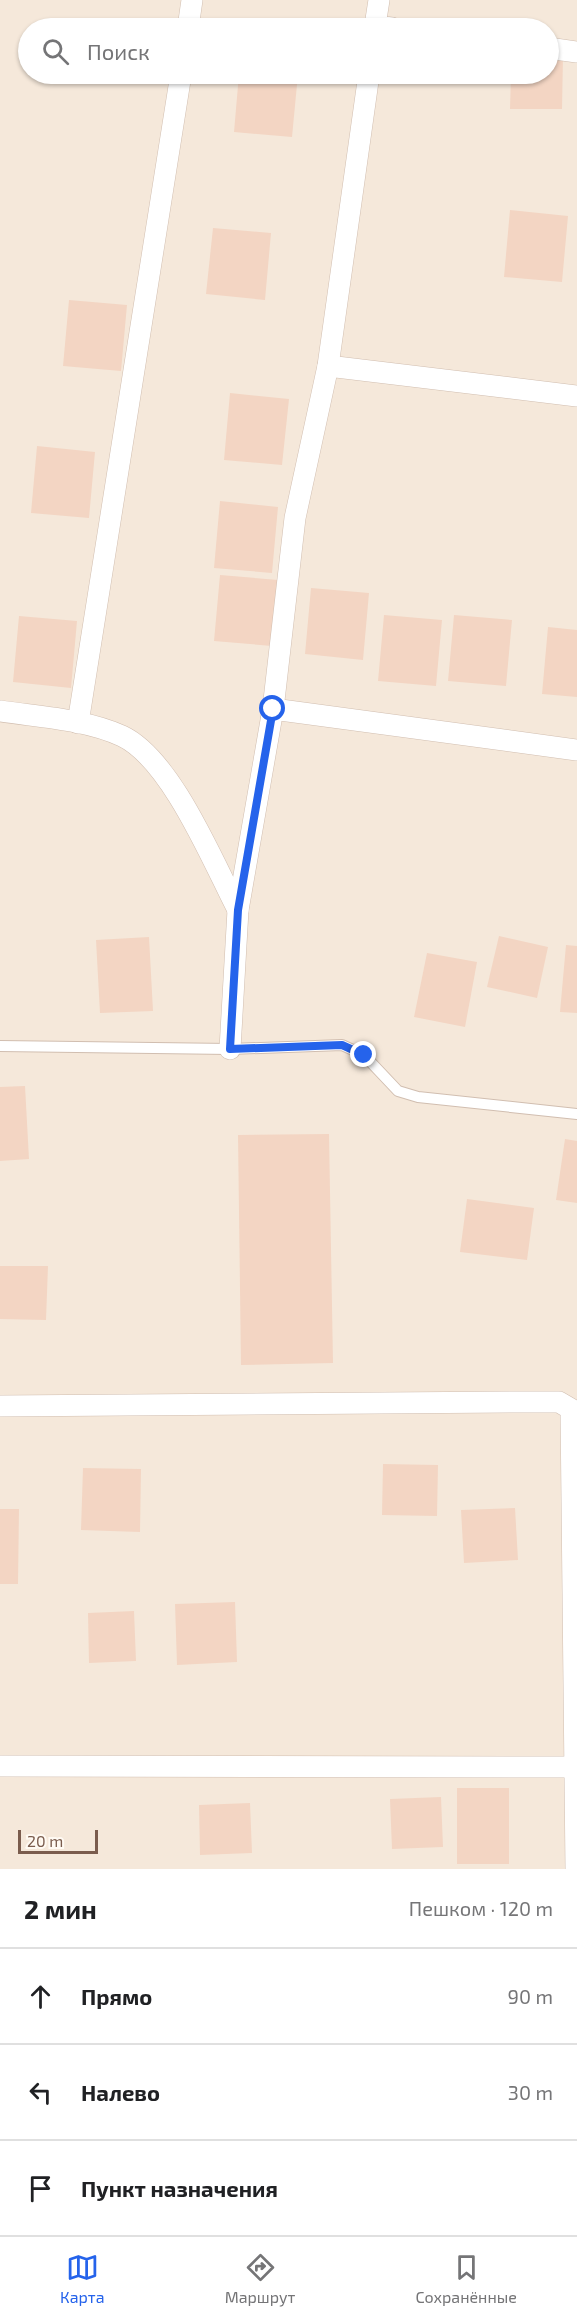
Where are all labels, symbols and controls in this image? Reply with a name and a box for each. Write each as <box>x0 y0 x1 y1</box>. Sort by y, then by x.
search box <box>18 18 559 84</box>
icon: search <box>39 35 72 68</box>
text: Поиск <box>87 38 150 64</box>
route start <box>259 695 285 721</box>
route end <box>350 1041 376 1067</box>
scale bar <box>18 1827 98 1854</box>
text: 20 m <box>27 1831 63 1850</box>
text: 2 мин <box>24 1893 97 1924</box>
text: Пешком · 120 m <box>409 1896 553 1920</box>
icon: ahead <box>24 1980 57 2013</box>
text: Прямо <box>81 1983 152 2009</box>
text: 90 m <box>508 1984 553 2008</box>
icon: left <box>24 2076 57 2109</box>
text: Налево <box>81 2079 160 2105</box>
text: 30 m <box>508 2080 553 2104</box>
icon: arrive <box>24 2172 57 2205</box>
text: Пункт назначения <box>81 2175 278 2201</box>
tab: Карта <box>60 2251 105 2306</box>
tab: Маршрут <box>225 2251 295 2306</box>
tab: Сохранённые <box>416 2251 517 2306</box>

